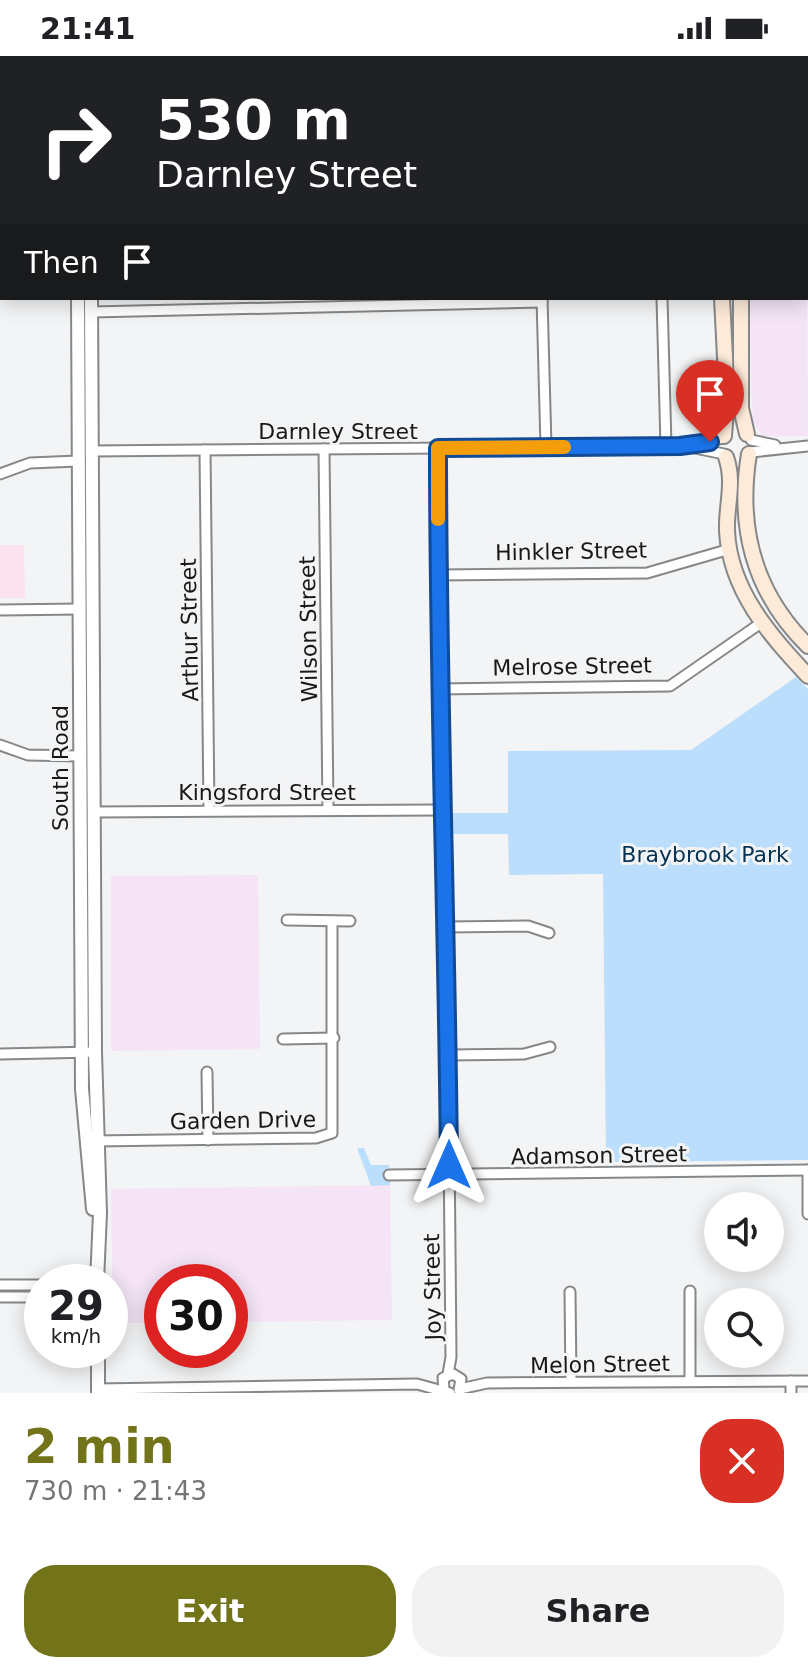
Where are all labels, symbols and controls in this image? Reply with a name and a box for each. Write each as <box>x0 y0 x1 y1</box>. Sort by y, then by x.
text: 21:41 <box>40 11 136 46</box>
text: 530 m <box>156 87 351 152</box>
icon: right <box>24 88 128 192</box>
text: Darnley Street <box>156 154 417 195</box>
icon: arrive <box>115 240 159 284</box>
text: Then <box>24 245 99 280</box>
pin <box>676 360 744 442</box>
icon: arrive <box>688 372 732 416</box>
street label: Darnley Street <box>258 419 418 444</box>
street label: Hinkler Street <box>495 538 648 565</box>
street label: Wilson Street <box>295 555 322 702</box>
street label: Arthur Street <box>176 558 203 702</box>
street label: Melrose Street <box>492 653 652 680</box>
street label: South Road <box>48 705 73 831</box>
street label: Kingsford Street <box>178 780 356 805</box>
park label: Braybrook Park <box>621 842 789 867</box>
street label: Garden Drive <box>170 1107 316 1134</box>
position arrow <box>407 1123 491 1207</box>
street label: Adamson Street <box>511 1141 688 1170</box>
map controls <box>704 1192 784 1368</box>
button: sound <box>704 1192 784 1272</box>
street label: Joy Street <box>419 1233 446 1343</box>
speed limit sign: 30 <box>144 1264 248 1368</box>
text: 29 <box>48 1283 104 1329</box>
button: search <box>704 1288 784 1368</box>
text: km/h <box>51 1324 101 1348</box>
street label: Melon Street <box>530 1351 671 1378</box>
text: 2 min <box>24 1418 175 1474</box>
button: close <box>700 1419 784 1503</box>
text: 730 m · 21:43 <box>24 1476 207 1506</box>
button: Exit <box>24 1565 396 1657</box>
button: Share <box>412 1565 784 1657</box>

